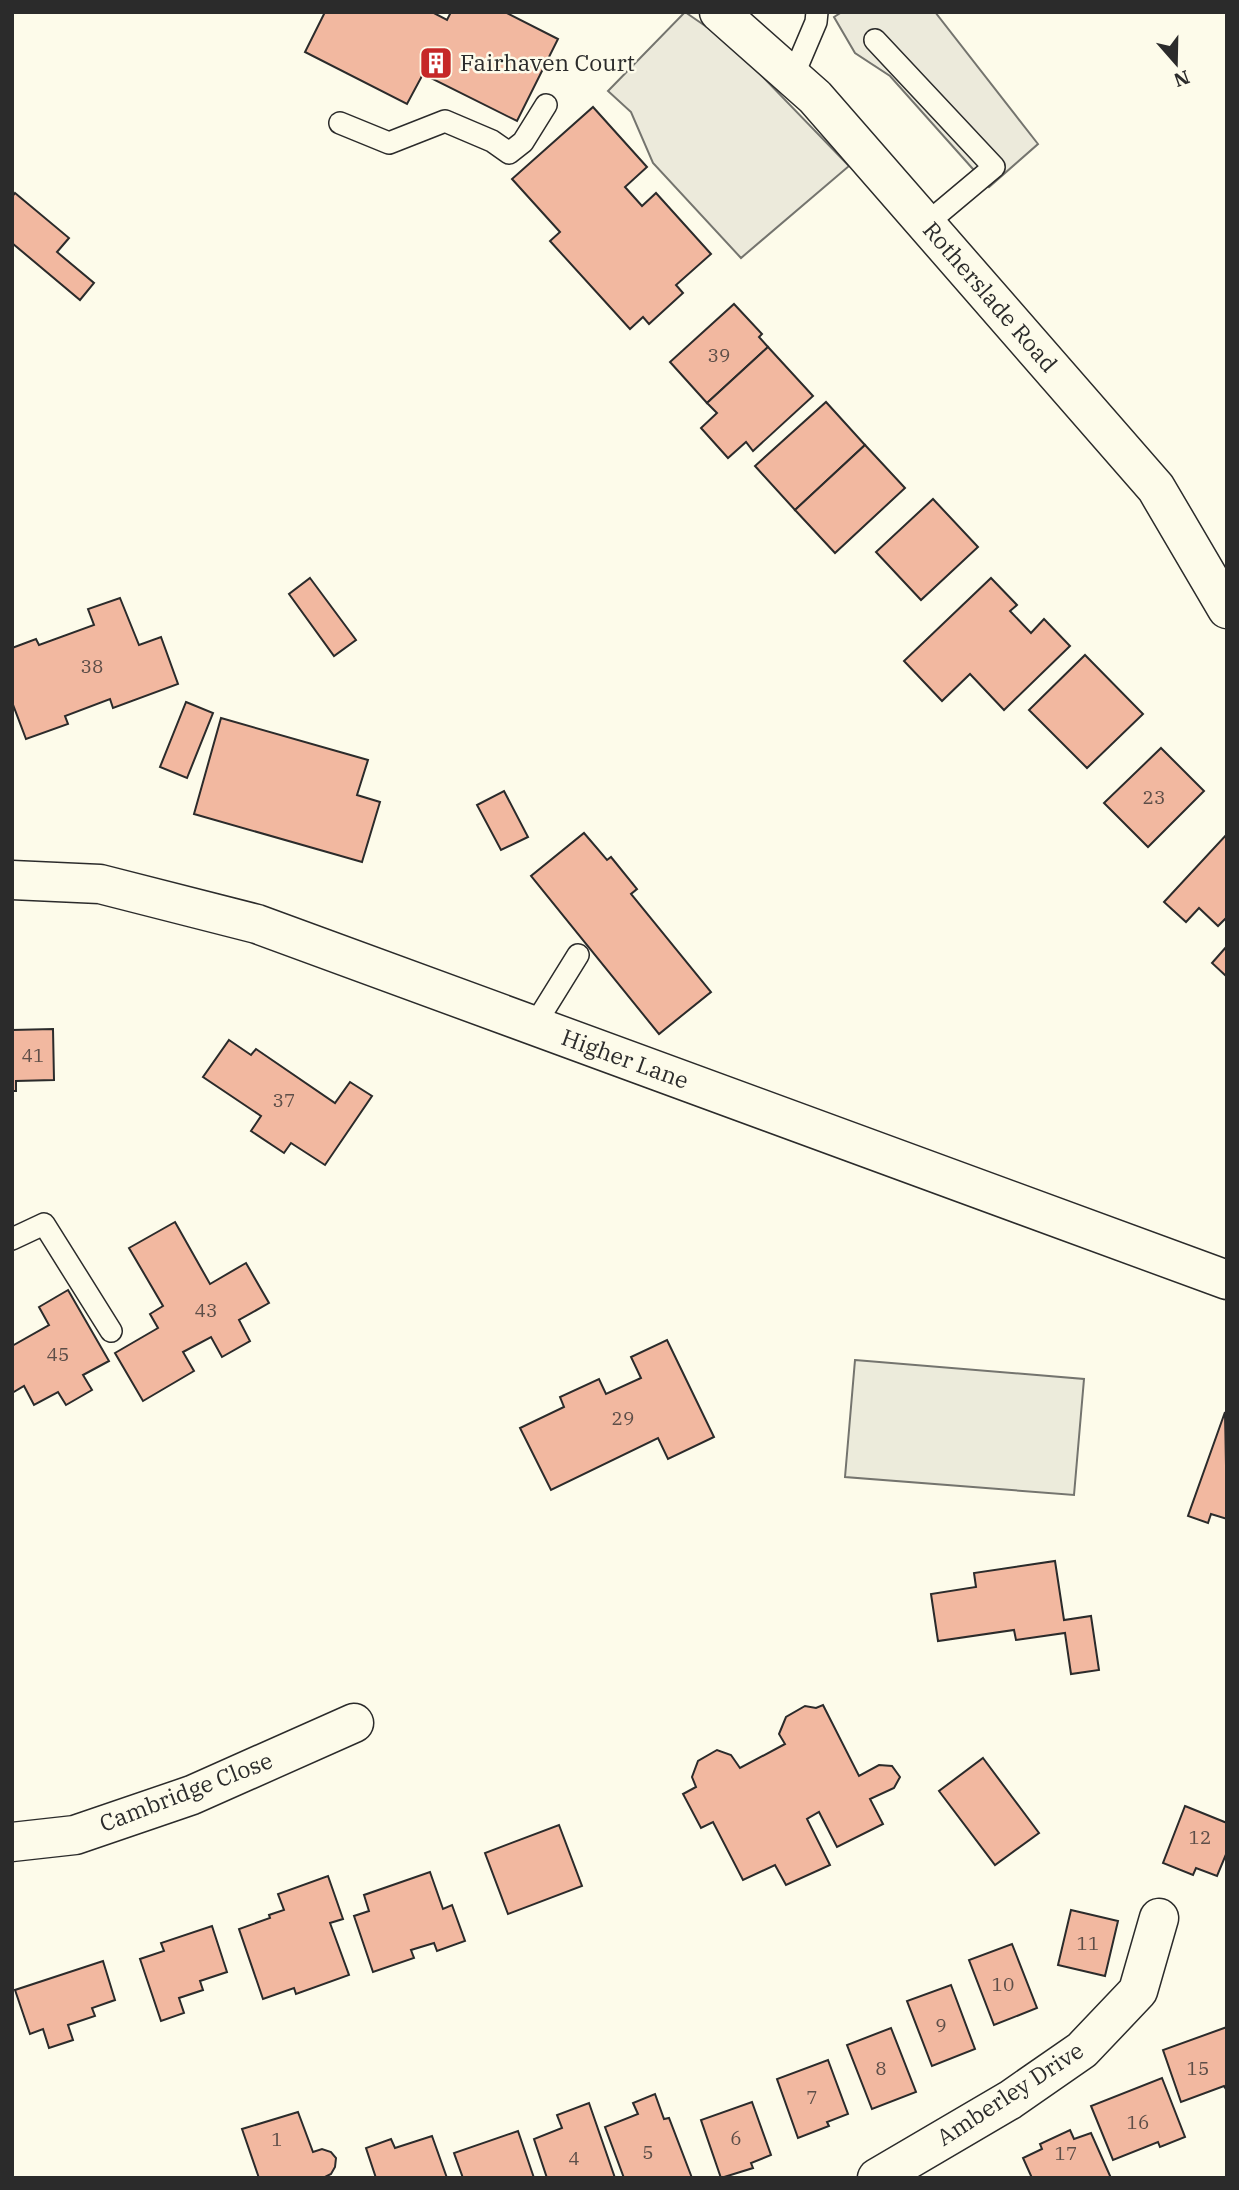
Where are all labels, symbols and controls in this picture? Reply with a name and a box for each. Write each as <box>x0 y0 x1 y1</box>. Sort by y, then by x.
north arrow <box>1141 28 1211 98</box>
building icon: Fairhaven Court <box>417 44 455 82</box>
place label: Fairhaven Court <box>460 47 635 77</box>
text: N <box>1171 65 1193 93</box>
street label: Rotherslade Road <box>917 215 1064 378</box>
house number: 39 <box>708 343 730 367</box>
house number: 38 <box>81 654 103 678</box>
house number: 23 <box>1143 785 1165 809</box>
street label: Higher Lane <box>558 1021 693 1095</box>
house number: 41 <box>22 1043 44 1067</box>
house number: 37 <box>273 1088 295 1112</box>
house number: 43 <box>195 1298 217 1322</box>
house number: 45 <box>47 1342 69 1366</box>
house number: 29 <box>612 1406 634 1430</box>
street label: Cambridge Close <box>95 1744 276 1838</box>
house number: 12 <box>1189 1825 1211 1849</box>
house number: 11 <box>1077 1931 1099 1955</box>
house number: 10 <box>992 1972 1014 1996</box>
house number: 9 <box>935 2013 947 2037</box>
street label: Amberley Drive <box>930 2035 1088 2152</box>
house number: 8 <box>875 2056 887 2080</box>
house number: 15 <box>1187 2056 1209 2080</box>
house number: 7 <box>806 2085 818 2109</box>
house number: 16 <box>1127 2110 1149 2134</box>
house number: 6 <box>730 2126 742 2150</box>
house number: 1 <box>271 2127 283 2151</box>
house number: 5 <box>642 2140 654 2164</box>
house number: 17 <box>1055 2141 1077 2165</box>
house number: 4 <box>568 2146 580 2170</box>

